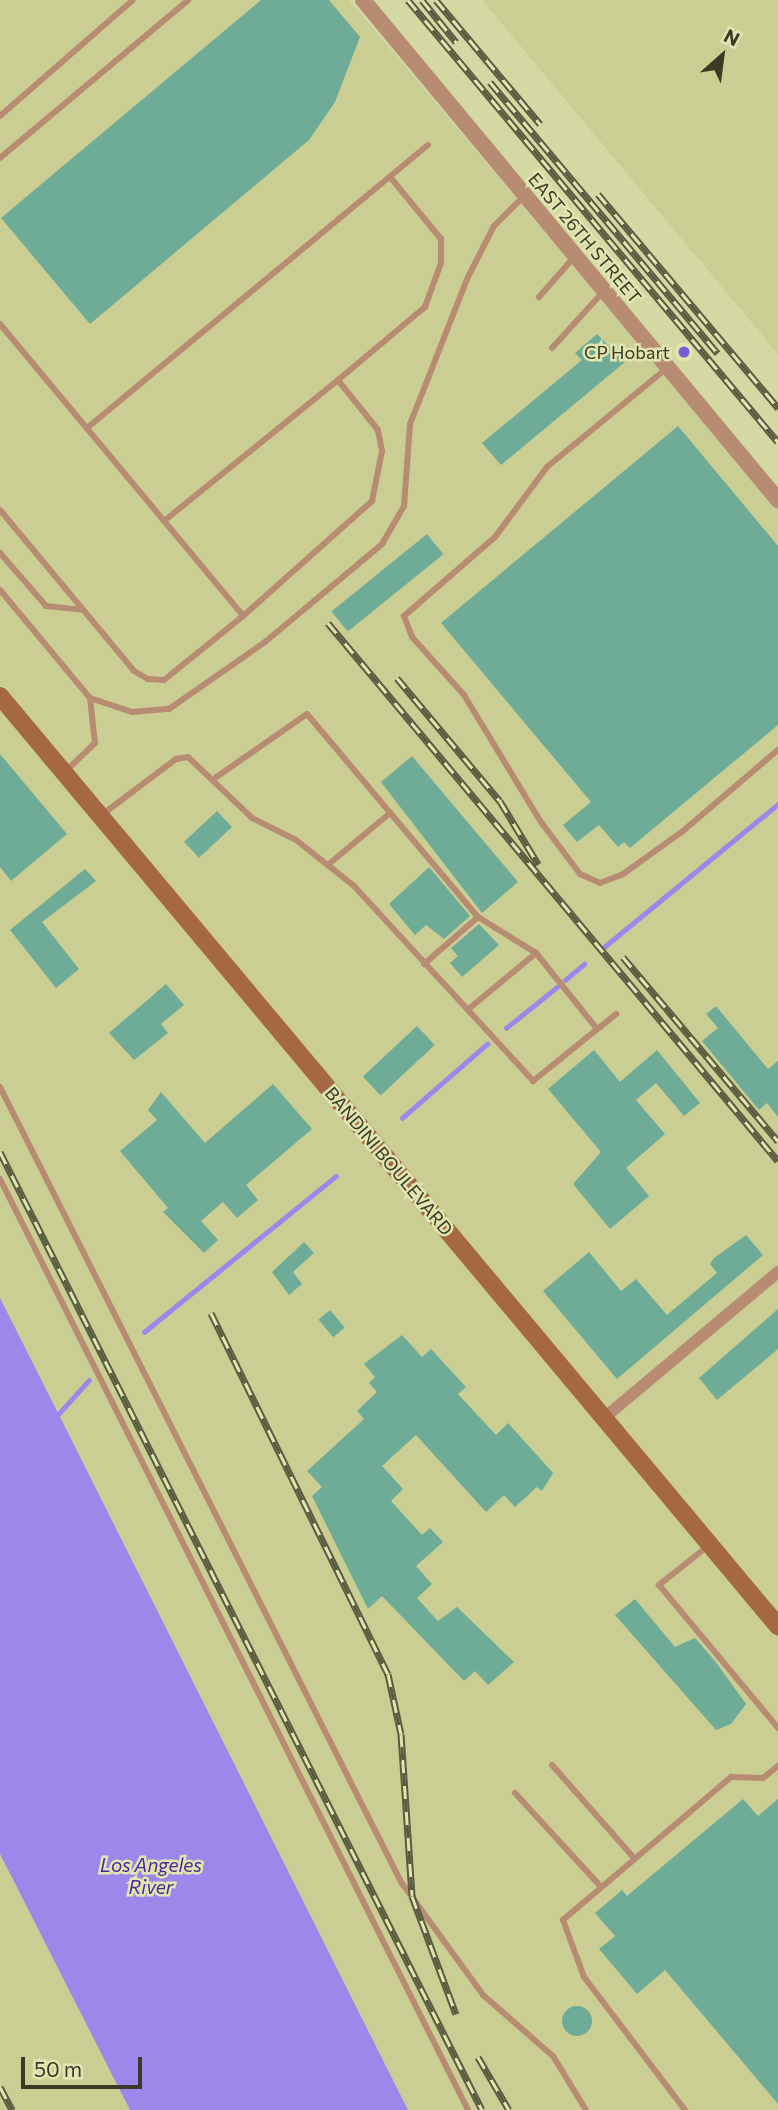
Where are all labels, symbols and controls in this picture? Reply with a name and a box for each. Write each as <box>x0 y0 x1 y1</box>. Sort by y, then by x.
north arrow <box>687 21 757 91</box>
text: N <box>720 24 744 51</box>
street label: EAST 26TH STREET <box>524 168 646 308</box>
place label: CP Hobart <box>584 341 670 363</box>
marker: CP Hobart <box>676 344 692 360</box>
street label: BANDINI BOULEVARD <box>321 1082 457 1240</box>
water label: Los Angeles River <box>100 1854 202 1898</box>
scale bar <box>24 2044 145 2088</box>
text: 50 m <box>34 2056 82 2081</box>

